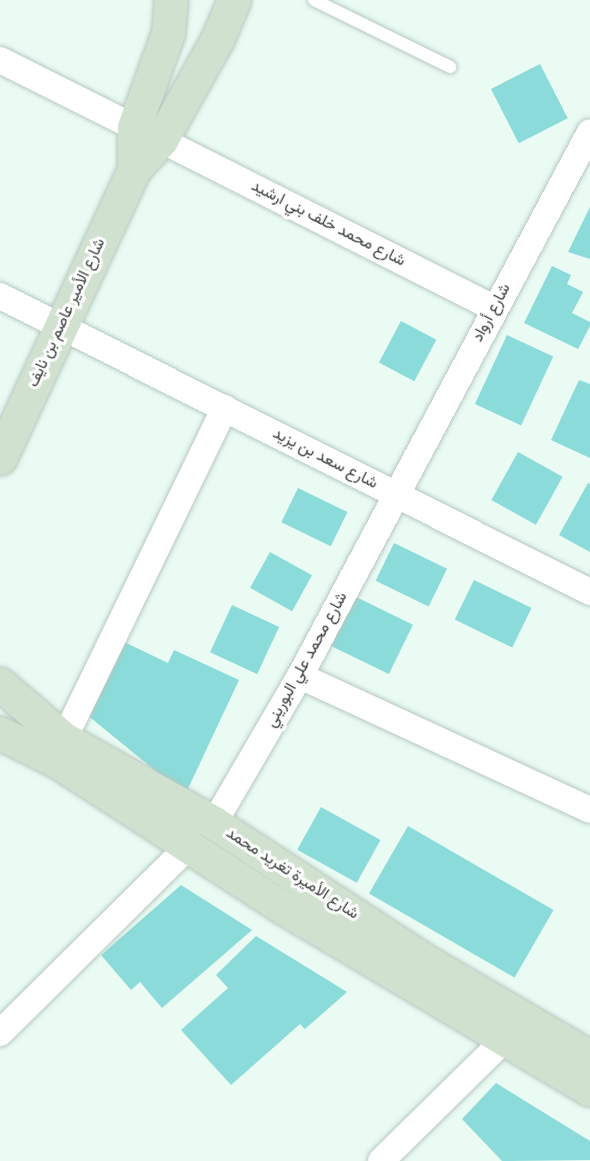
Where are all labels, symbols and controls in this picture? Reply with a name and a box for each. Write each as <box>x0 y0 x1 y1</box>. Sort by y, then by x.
street label: شارع محمد خلف بني ارشيد <box>248 177 408 271</box>
street label: شارع الأمير عاصم بن نايف <box>24 236 110 390</box>
street label: شارع أرواد <box>469 281 515 345</box>
street label: شارع سعد بن يزيد <box>269 424 381 494</box>
street label: شارع محمد علي البوريني <box>262 589 352 731</box>
street label: شارع الأميرة تغريد محمد <box>222 824 362 924</box>

